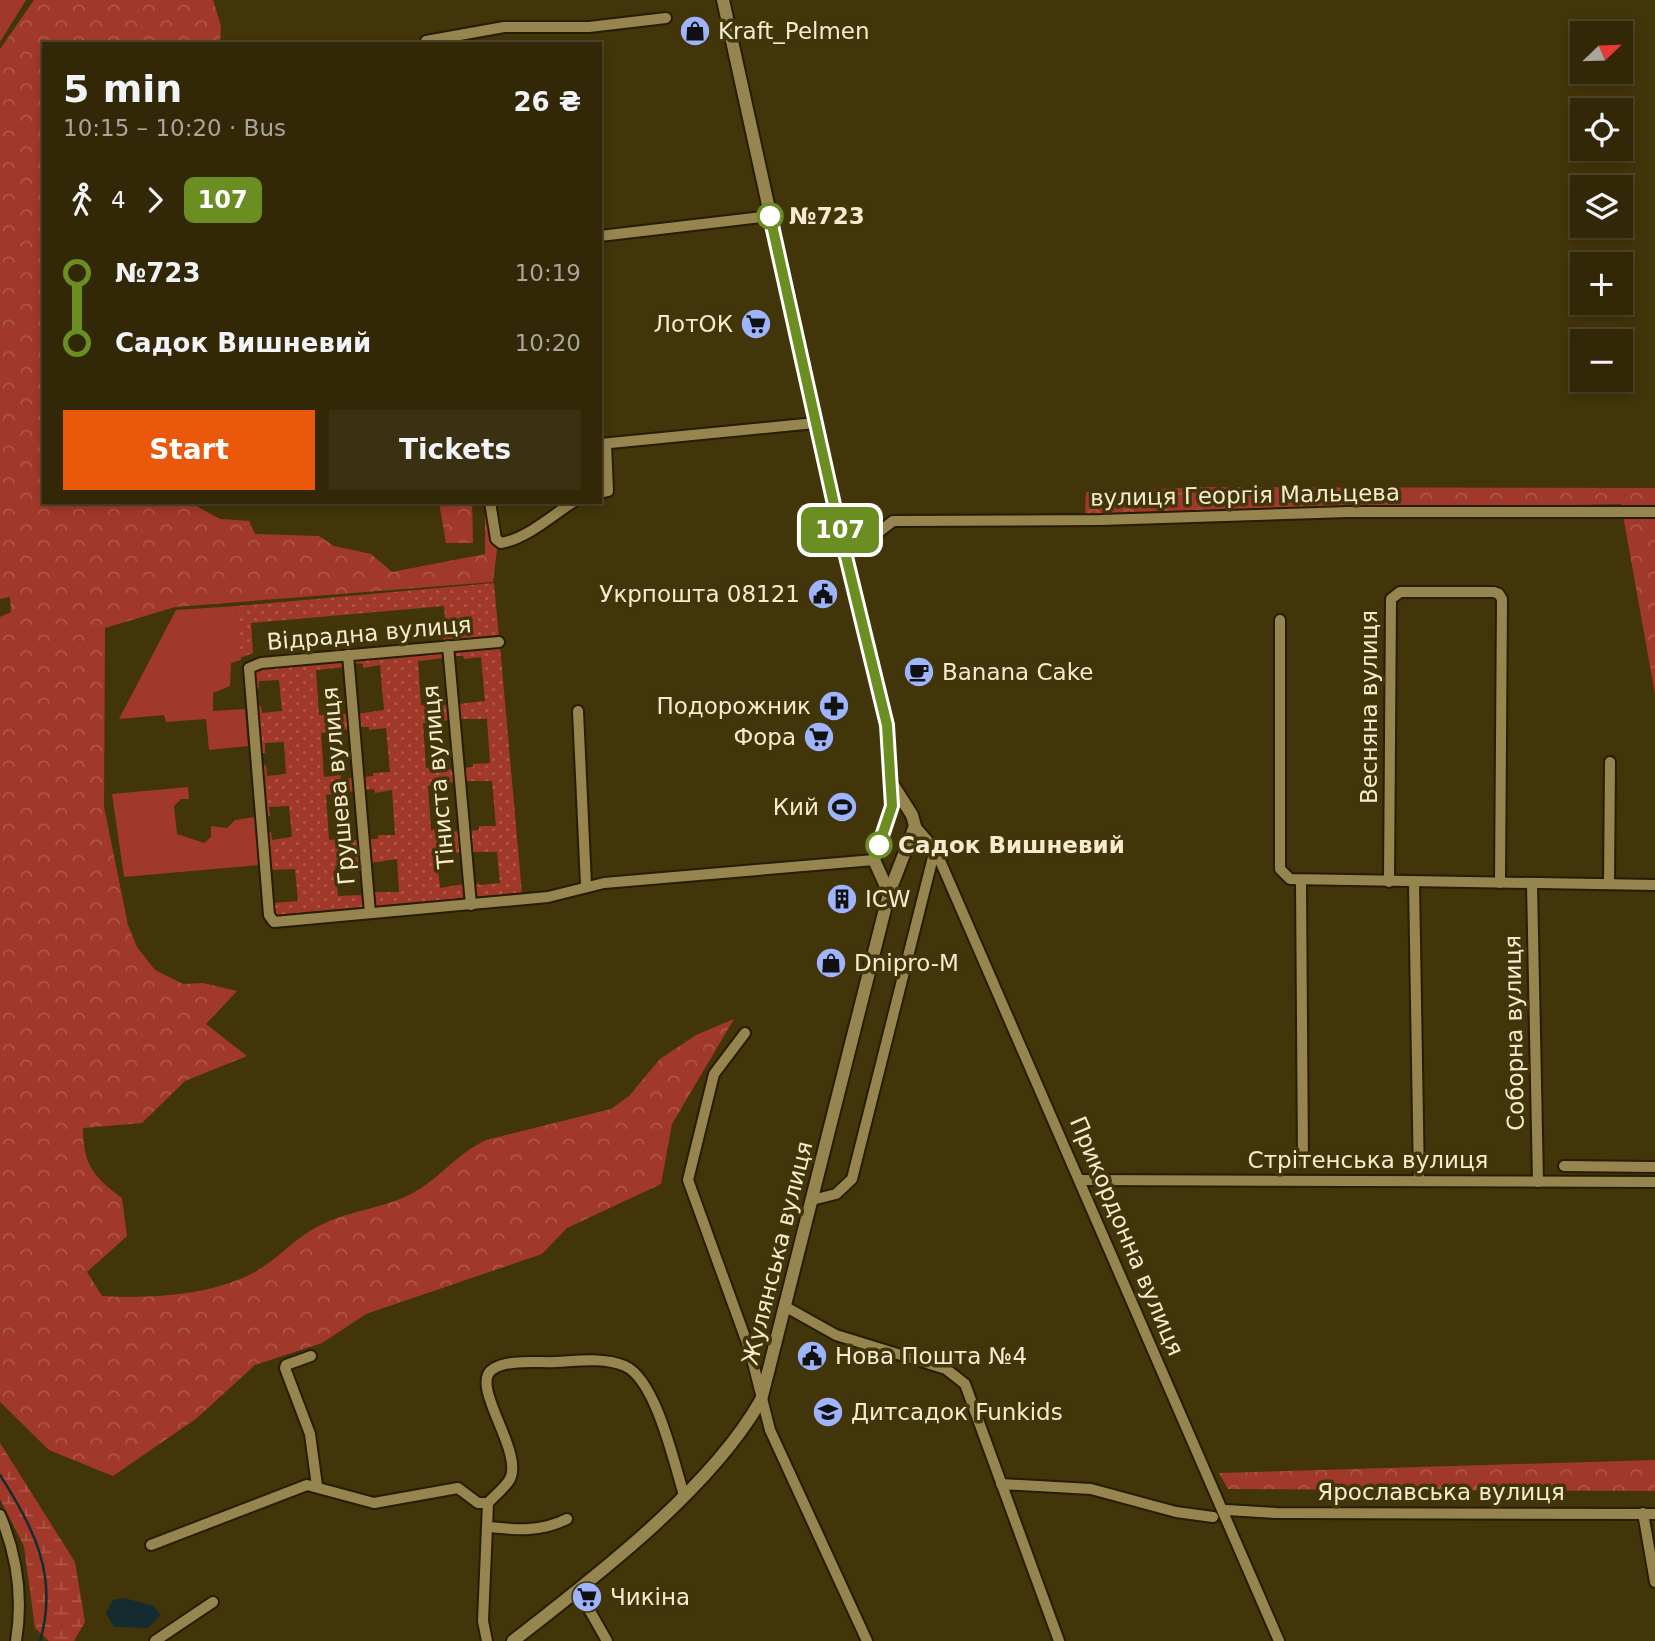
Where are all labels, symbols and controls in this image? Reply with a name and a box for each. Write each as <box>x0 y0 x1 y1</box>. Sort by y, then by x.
shop icon: Kraft_Pelmen <box>678 14 712 48</box>
place label: Kraft_Pelmen <box>718 18 870 44</box>
north arrow <box>1570 21 1633 84</box>
map controls <box>1570 21 1633 392</box>
text: 5 min <box>63 67 182 111</box>
text: 26 ₴ <box>513 87 581 117</box>
button: locate <box>1570 98 1633 161</box>
text: 10:15 – 10:20 · Bus <box>63 115 286 141</box>
button: layers <box>1570 175 1633 238</box>
icon: walk <box>63 181 101 219</box>
icon: forward <box>136 181 174 219</box>
text: 107 <box>198 186 248 214</box>
text: 4 <box>111 187 126 213</box>
marker: №723 <box>757 203 783 229</box>
place label: №723 <box>789 203 865 229</box>
button: + <box>1570 252 1633 315</box>
text: №723 <box>115 258 201 288</box>
text: 10:19 <box>515 260 581 286</box>
supermarket icon: ЛотОК <box>739 307 773 341</box>
place label: ЛотОК <box>654 311 733 337</box>
text: Садок Вишневий <box>115 328 371 358</box>
button: − <box>1570 329 1633 392</box>
text: 10:20 <box>515 330 581 356</box>
button: Start <box>63 410 315 490</box>
button: Tickets <box>329 410 581 490</box>
street label: вулиця Георгія Мальцева <box>1090 479 1400 511</box>
line badge: 107 <box>800 507 880 553</box>
text: 107 <box>815 516 865 544</box>
public building icon: Укрпошта 08121 <box>806 577 840 611</box>
place label: Укрпошта 08121 <box>599 581 800 607</box>
street label: Весняна вулиця <box>1356 610 1382 804</box>
street label: Відрадна вулиця <box>266 611 472 655</box>
cafe icon: Banana Cake <box>902 655 936 689</box>
place label: Banana Cake <box>942 659 1093 685</box>
street label: Тіниста вулиця <box>417 684 459 871</box>
street label: Грушева вулиця <box>316 686 360 886</box>
pharmacy icon: Подорожник <box>817 689 851 723</box>
place label: Подорожник <box>656 693 811 719</box>
supermarket icon: Фора <box>802 720 836 754</box>
place label: Фора <box>733 724 796 750</box>
sports icon: Кий <box>825 790 859 824</box>
place label: Кий <box>773 794 819 820</box>
marker: Садок Вишневий <box>866 832 892 858</box>
place label: Садок Вишневий <box>898 832 1125 858</box>
building icon: ICW <box>825 882 859 916</box>
place label: ICW <box>865 886 911 912</box>
street label: Соборна вулиця <box>1499 935 1529 1131</box>
shop icon: Dnipro-M <box>814 946 848 980</box>
place label: Dnipro-M <box>854 950 959 976</box>
street label: Прикордонна вулиця <box>1065 1113 1189 1359</box>
street label: Жулянська вулиця <box>737 1138 817 1368</box>
street label: Стрітенська вулиця <box>1248 1147 1488 1173</box>
public building icon: Нова Пошта №4 <box>795 1339 829 1373</box>
place label: Нова Пошта №4 <box>835 1343 1027 1369</box>
school or university icon: Дитсадок Funkids <box>811 1395 845 1429</box>
place label: Дитсадок Funkids <box>851 1399 1063 1425</box>
street label: Ярославська вулиця <box>1317 1479 1565 1505</box>
supermarket icon: Чикіна <box>570 1580 604 1614</box>
place label: Чикіна <box>610 1584 690 1610</box>

